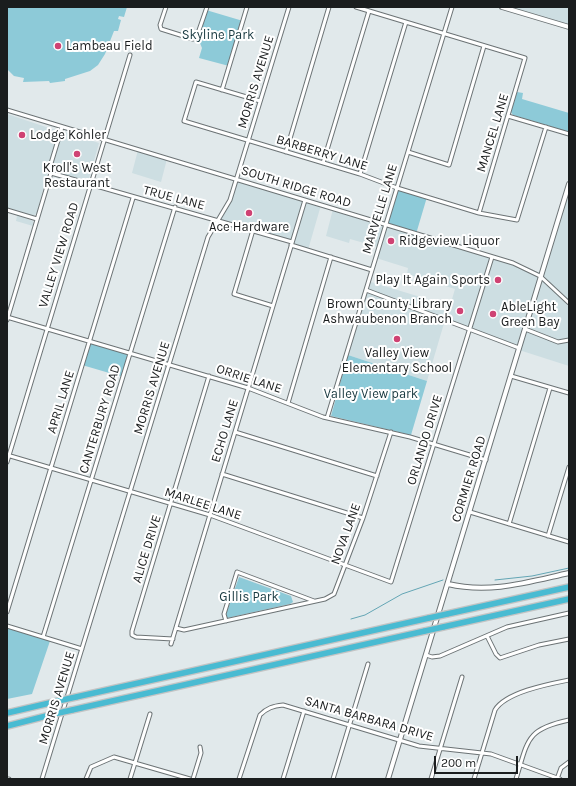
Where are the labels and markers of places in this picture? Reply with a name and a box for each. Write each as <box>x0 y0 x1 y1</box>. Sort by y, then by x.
place label: Lambeau Field <box>66 38 153 54</box>
marker: Lambeau Field <box>53 41 63 51</box>
place label: Lodge Kohler <box>30 127 106 143</box>
marker: Lodge Kohler <box>17 130 27 140</box>
marker: Kroll's West Restaurant <box>72 149 82 159</box>
place label: Kroll's West Restaurant <box>43 160 111 191</box>
marker: Ace Hardware <box>244 208 254 218</box>
place label: Ace Hardware <box>209 219 289 235</box>
place label: Ridgeview Liquor <box>399 233 499 249</box>
marker: Ridgeview Liquor <box>386 236 396 246</box>
place label: Play It Again Sports <box>376 272 490 288</box>
marker: Play It Again Sports <box>493 275 503 285</box>
place label: Brown County Library Ashwaubenon Branch <box>323 296 452 327</box>
place label: AbleLight Green Bay <box>501 299 560 330</box>
marker: Brown County Library Ashwaubenon Branch <box>455 306 465 316</box>
marker: AbleLight Green Bay <box>488 309 498 319</box>
marker: Valley View Elementary School <box>392 334 402 344</box>
place label: Valley View Elementary School <box>342 345 452 376</box>

